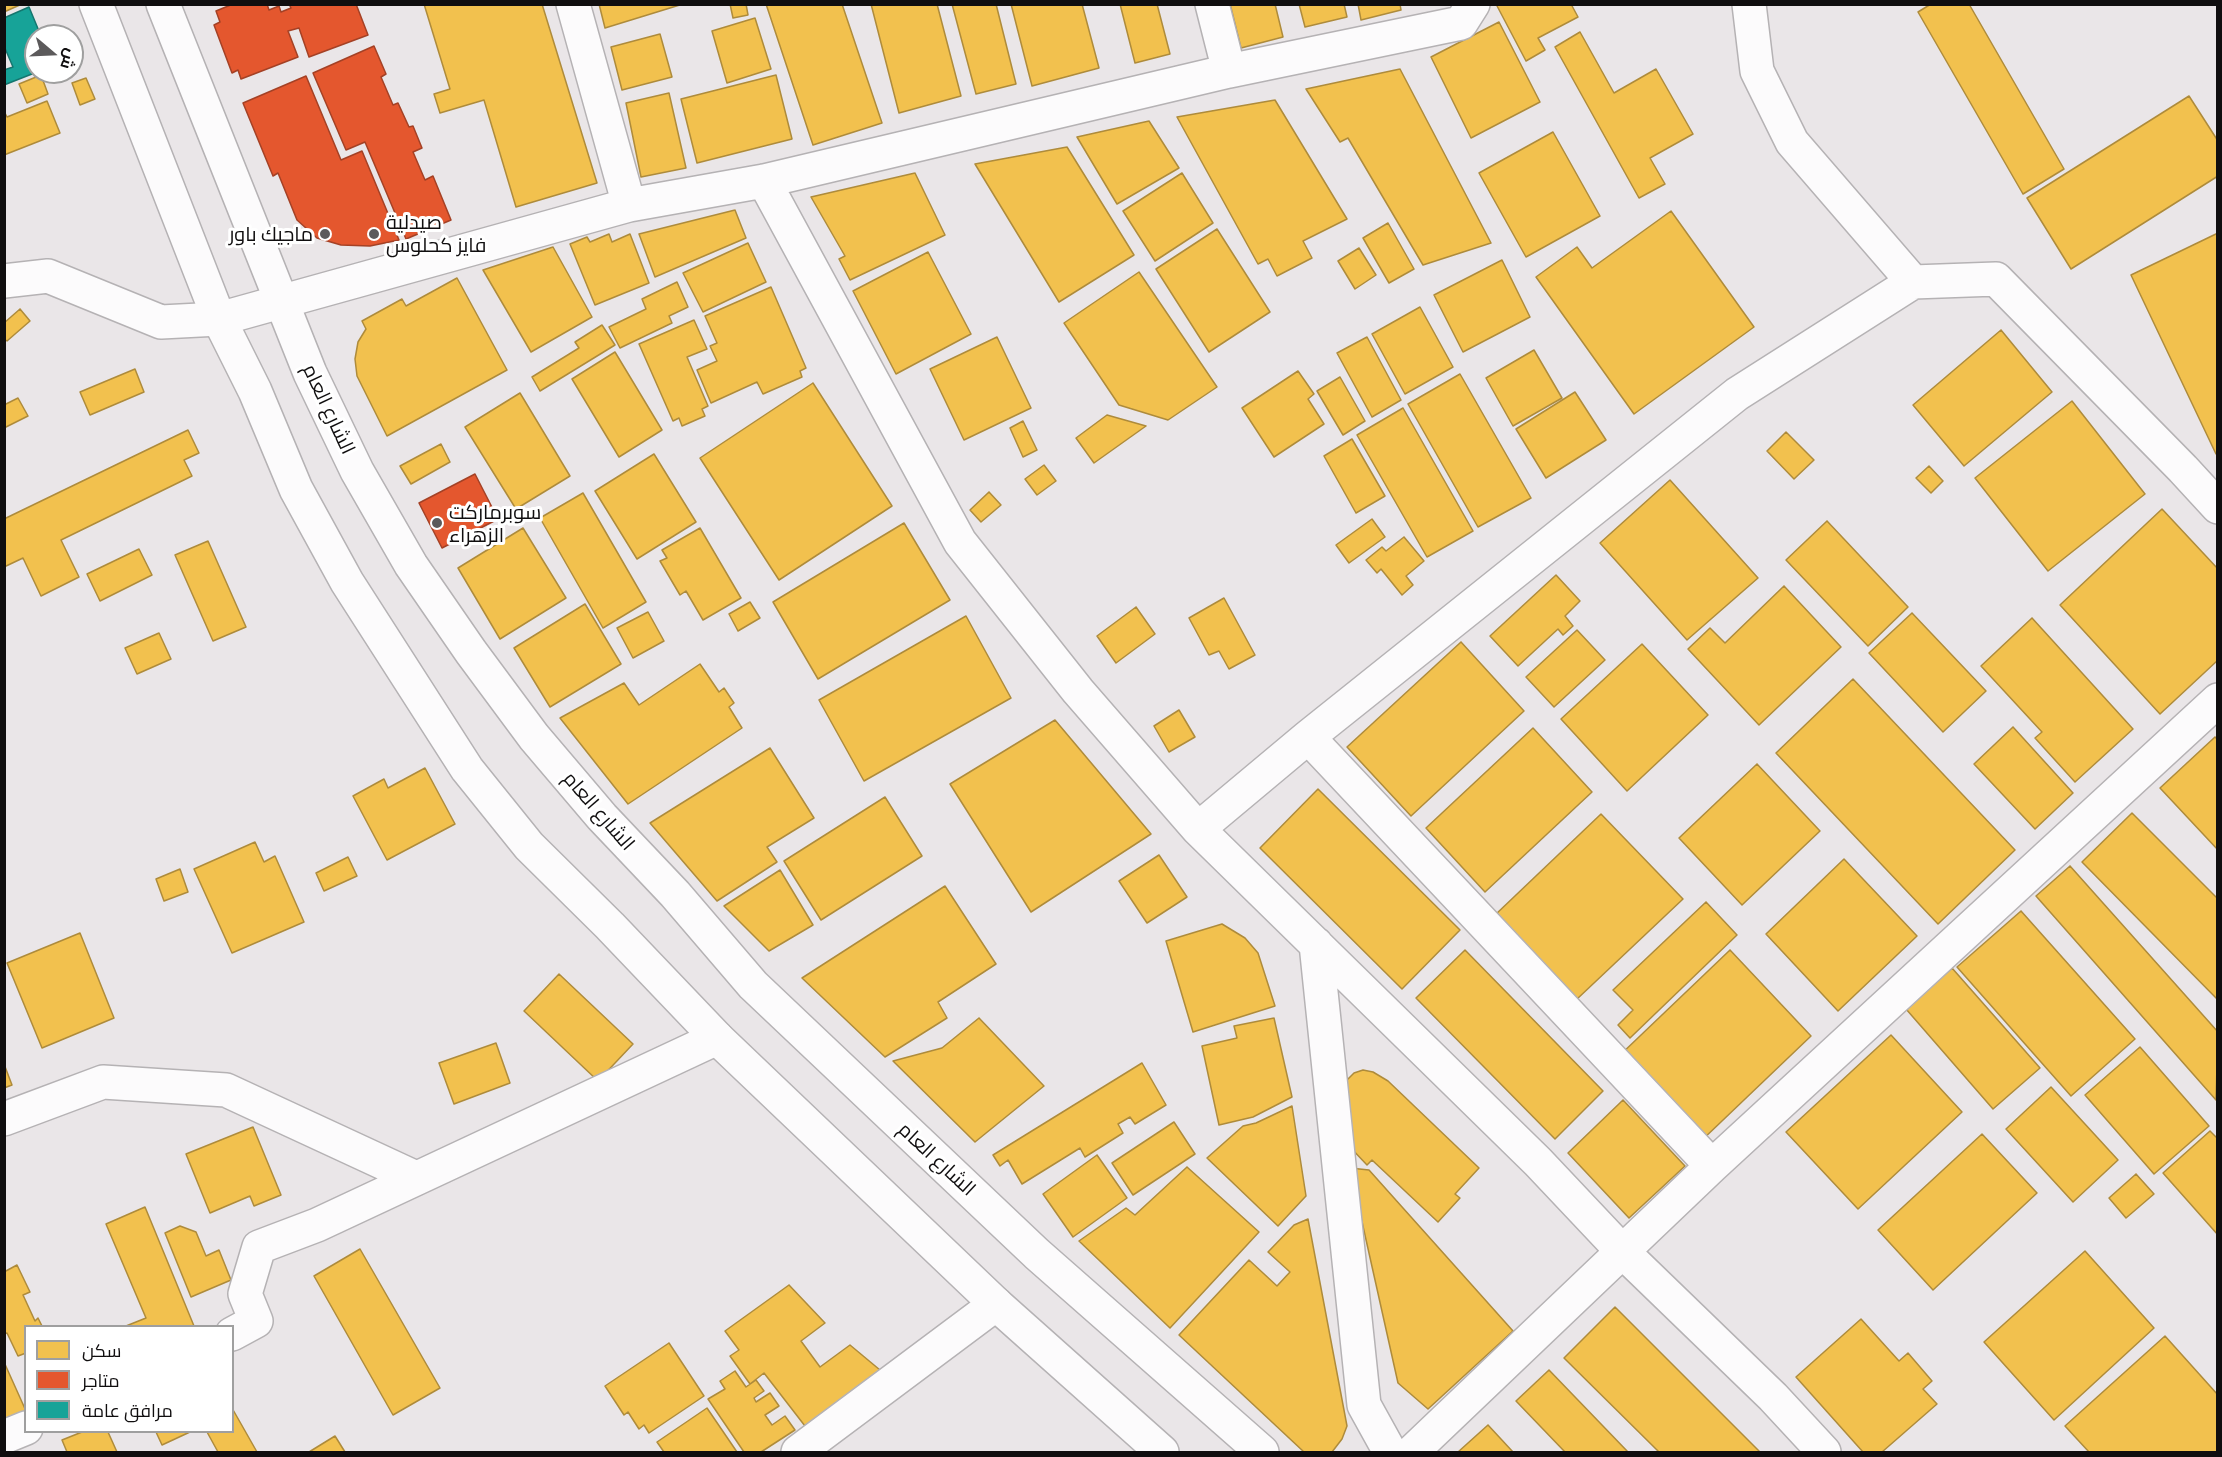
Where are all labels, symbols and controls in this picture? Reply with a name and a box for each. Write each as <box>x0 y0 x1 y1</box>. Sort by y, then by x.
north arrow <box>24 24 84 84</box>
text: ش <box>57 47 82 72</box>
place label: صيدلية فايز كحلوس <box>386 210 486 257</box>
place label: ماجيك باور <box>229 222 313 246</box>
marker: ماجيك باور <box>318 227 332 241</box>
marker: صيدلية فايز كحلوس <box>367 227 381 241</box>
street label: الشارع العام <box>298 360 360 458</box>
place label: سوبرماركت الزهراء <box>449 500 541 547</box>
marker: سوبرماركت الزهراء <box>430 516 444 530</box>
street label: الشارع العام <box>558 767 640 855</box>
street label: الشارع العام <box>893 1117 981 1201</box>
legend <box>24 1325 234 1433</box>
text: سكن <box>82 1339 121 1361</box>
text: متاجر <box>82 1369 120 1391</box>
text: مرافق عامة <box>82 1399 173 1421</box>

